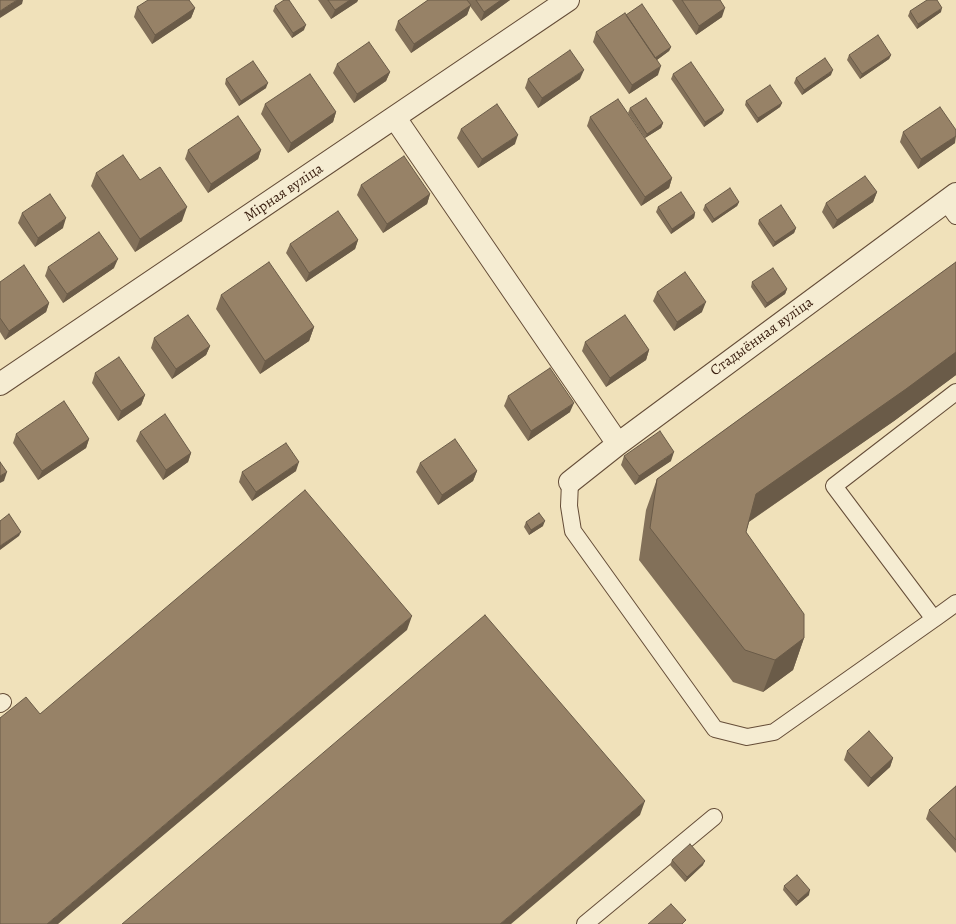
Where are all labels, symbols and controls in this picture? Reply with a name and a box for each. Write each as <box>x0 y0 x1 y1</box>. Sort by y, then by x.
street label: Мірная вуліца <box>241 160 327 226</box>
street label: Стадыённая вуліца <box>707 294 817 380</box>

